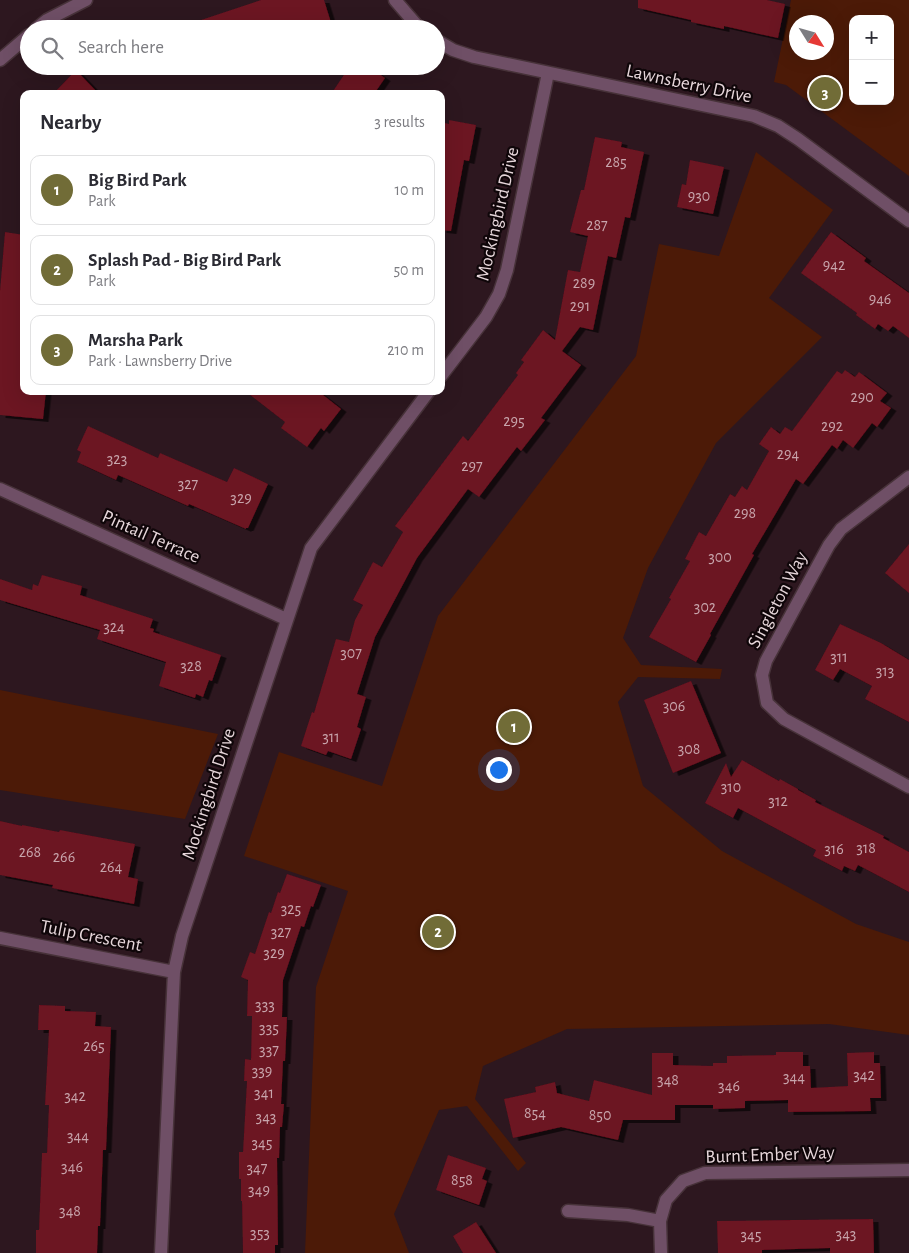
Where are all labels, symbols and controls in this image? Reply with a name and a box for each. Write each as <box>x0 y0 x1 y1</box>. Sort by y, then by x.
north arrow <box>789 15 834 60</box>
map controls <box>849 15 894 105</box>
button: + <box>849 15 894 60</box>
search box <box>20 20 445 75</box>
icon: search <box>38 34 66 62</box>
text: Search here <box>78 38 164 57</box>
button: − <box>849 60 894 105</box>
street label: Lawnsberry Drive <box>624 61 754 107</box>
pin: 3 <box>809 74 841 112</box>
text: Nearby <box>40 112 101 133</box>
text: 3 results <box>374 114 425 130</box>
street label: Mockingbird Drive <box>473 145 523 283</box>
house number: 285 <box>605 154 627 170</box>
text: Big Bird Park <box>88 171 187 190</box>
text: 1 <box>54 182 60 198</box>
text: 10 m <box>395 182 424 198</box>
house number: 930 <box>688 188 710 204</box>
text: Park <box>88 193 116 209</box>
house number: 287 <box>586 217 608 233</box>
text: Splash Pad - Big Bird Park <box>88 251 281 270</box>
house number: 942 <box>823 257 845 273</box>
text: 2 <box>53 262 61 278</box>
text: 50 m <box>393 262 424 278</box>
text: Park <box>88 273 116 289</box>
house number: 289 <box>573 275 595 291</box>
house number: 946 <box>869 291 891 307</box>
house number: 291 <box>570 298 590 314</box>
text: Marsha Park <box>88 331 183 350</box>
text: 3 <box>54 342 60 358</box>
text: 210 m <box>387 342 424 358</box>
text: Park · Lawnsberry Drive <box>88 353 232 369</box>
house number: 290 <box>850 389 874 405</box>
house number: 295 <box>503 413 525 429</box>
house number: 292 <box>821 418 843 434</box>
house number: 294 <box>777 446 800 462</box>
house number: 323 <box>107 451 127 467</box>
house number: 297 <box>461 458 483 474</box>
house number: 327 <box>178 476 199 492</box>
house number: 329 <box>230 490 252 506</box>
house number: 298 <box>734 505 756 521</box>
street label: Pintail Terrace <box>99 507 203 567</box>
house number: 300 <box>708 549 732 565</box>
street label: Singleton Way <box>745 549 811 651</box>
house number: 302 <box>694 599 716 615</box>
house number: 324 <box>103 619 125 635</box>
house number: 307 <box>340 645 362 661</box>
house number: 311 <box>830 649 848 665</box>
house number: 328 <box>180 658 202 674</box>
house number: 313 <box>876 663 894 679</box>
house number: 306 <box>663 698 685 714</box>
pin: 1 <box>498 708 530 746</box>
street label: Mockingbird Drive <box>179 726 239 862</box>
house number: 311 <box>322 729 340 745</box>
house number: 308 <box>678 741 700 757</box>
your location <box>486 757 512 783</box>
house number: 310 <box>721 779 741 795</box>
house number: 312 <box>768 793 788 809</box>
house number: 318 <box>856 840 876 856</box>
house number: 316 <box>824 841 844 857</box>
house number: 268 <box>19 844 41 860</box>
house number: 266 <box>53 849 75 865</box>
house number: 264 <box>100 859 123 875</box>
house number: 325 <box>281 901 301 917</box>
pin: 2 <box>422 913 454 951</box>
street label: Tulip Crescent <box>39 917 143 955</box>
house number: 327 <box>271 924 292 940</box>
house number: 329 <box>263 945 285 961</box>
house number: 333 <box>255 997 275 1013</box>
house number: 335 <box>259 1020 279 1036</box>
house number: 265 <box>83 1038 105 1054</box>
house number: 337 <box>259 1042 279 1058</box>
house number: 339 <box>252 1063 272 1079</box>
house number: 342 <box>853 1067 875 1083</box>
house number: 344 <box>783 1069 805 1085</box>
house number: 348 <box>657 1072 679 1088</box>
house number: 346 <box>718 1078 740 1094</box>
house number: 341 <box>254 1085 274 1101</box>
house number: 342 <box>64 1088 86 1104</box>
house number: 854 <box>524 1105 546 1121</box>
house number: 850 <box>589 1107 611 1123</box>
house number: 343 <box>256 1109 276 1125</box>
house number: 344 <box>67 1128 89 1144</box>
house number: 345 <box>252 1135 272 1151</box>
street label: Burnt Ember Way <box>705 1143 835 1167</box>
house number: 346 <box>61 1159 83 1175</box>
house number: 347 <box>247 1160 268 1176</box>
house number: 858 <box>451 1172 473 1188</box>
house number: 349 <box>248 1182 270 1198</box>
house number: 348 <box>59 1203 81 1219</box>
house number: 353 <box>250 1225 270 1241</box>
house number: 343 <box>836 1226 856 1242</box>
house number: 345 <box>741 1227 761 1243</box>

